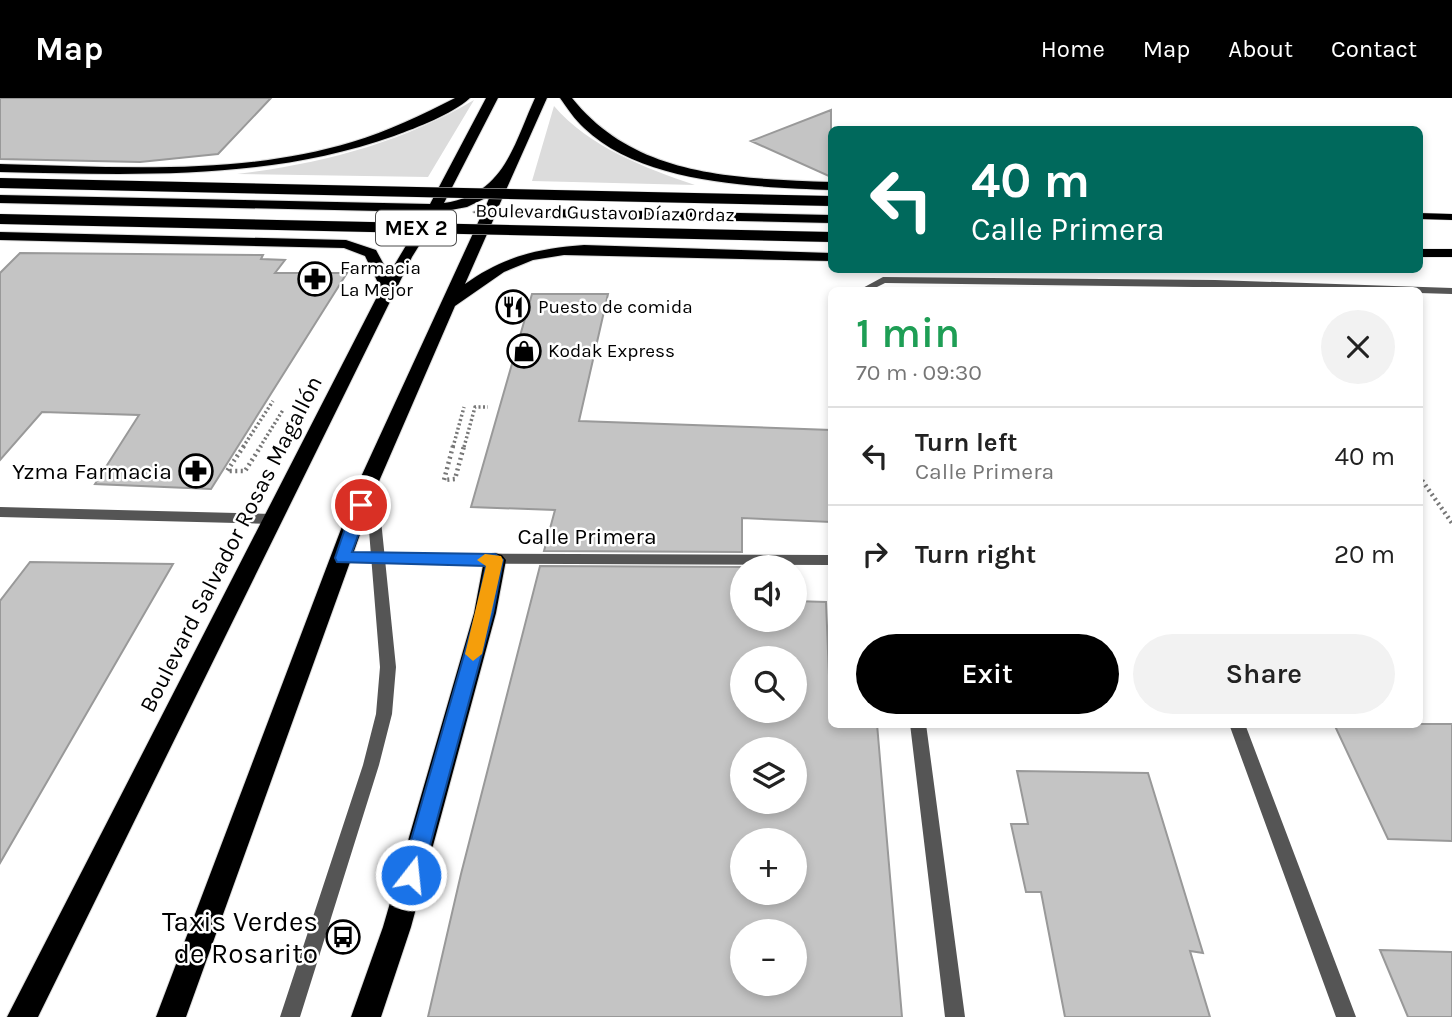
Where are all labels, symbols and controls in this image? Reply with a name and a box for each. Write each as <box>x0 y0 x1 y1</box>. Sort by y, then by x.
text: Map <box>35 30 103 68</box>
text: Home <box>1041 35 1105 63</box>
text: Map <box>1143 35 1190 63</box>
text: About <box>1228 35 1293 63</box>
text: Contact <box>1331 35 1417 63</box>
text: 40 m <box>971 152 1090 209</box>
icon: left <box>856 154 947 245</box>
street label: Boulevard Gustavo Díaz Ordaz <box>475 200 735 226</box>
road number: MEX 2 <box>376 211 456 246</box>
text: Calle Primera <box>971 211 1165 248</box>
place label: Farmacia La Mejor <box>340 257 421 301</box>
pharmacy icon: Farmacia La Mejor <box>296 260 334 298</box>
restaurant icon: Puesto de comida <box>494 288 532 326</box>
place label: Puesto de comida <box>538 296 693 318</box>
text: 1 min <box>856 308 960 358</box>
button: close <box>1321 310 1395 384</box>
shop icon: Kodak Express <box>505 332 543 370</box>
place label: Kodak Express <box>548 340 675 362</box>
text: 70 m · 09:30 <box>856 359 982 386</box>
street label: Boulevard Salvador Rosas Magallón <box>134 371 328 717</box>
text: Turn left <box>915 427 1017 458</box>
icon: left <box>856 437 894 475</box>
text: 40 m <box>1335 441 1395 472</box>
pharmacy icon: Yzma Farmacia <box>177 452 215 490</box>
place label: Yzma Farmacia <box>12 458 172 485</box>
text: Calle Primera <box>915 458 1054 485</box>
pin <box>331 475 391 535</box>
icon: arrive <box>342 486 380 524</box>
street label: Calle Primera <box>517 523 657 550</box>
icon: right <box>856 535 894 573</box>
text: Turn right <box>915 539 1036 570</box>
text: 20 m <box>1334 539 1395 570</box>
map controls <box>730 555 807 996</box>
button: sound <box>730 555 807 632</box>
button: Exit <box>856 634 1119 714</box>
button: Share <box>1133 634 1395 714</box>
button: search <box>730 646 807 723</box>
button: layers <box>730 737 807 814</box>
button: + <box>730 828 807 905</box>
position arrow <box>374 838 448 912</box>
place label: Taxis Verdes de Rosarito <box>162 905 318 970</box>
bus stop icon: Taxis Verdes de Rosarito <box>324 918 362 956</box>
button: − <box>730 919 807 996</box>

